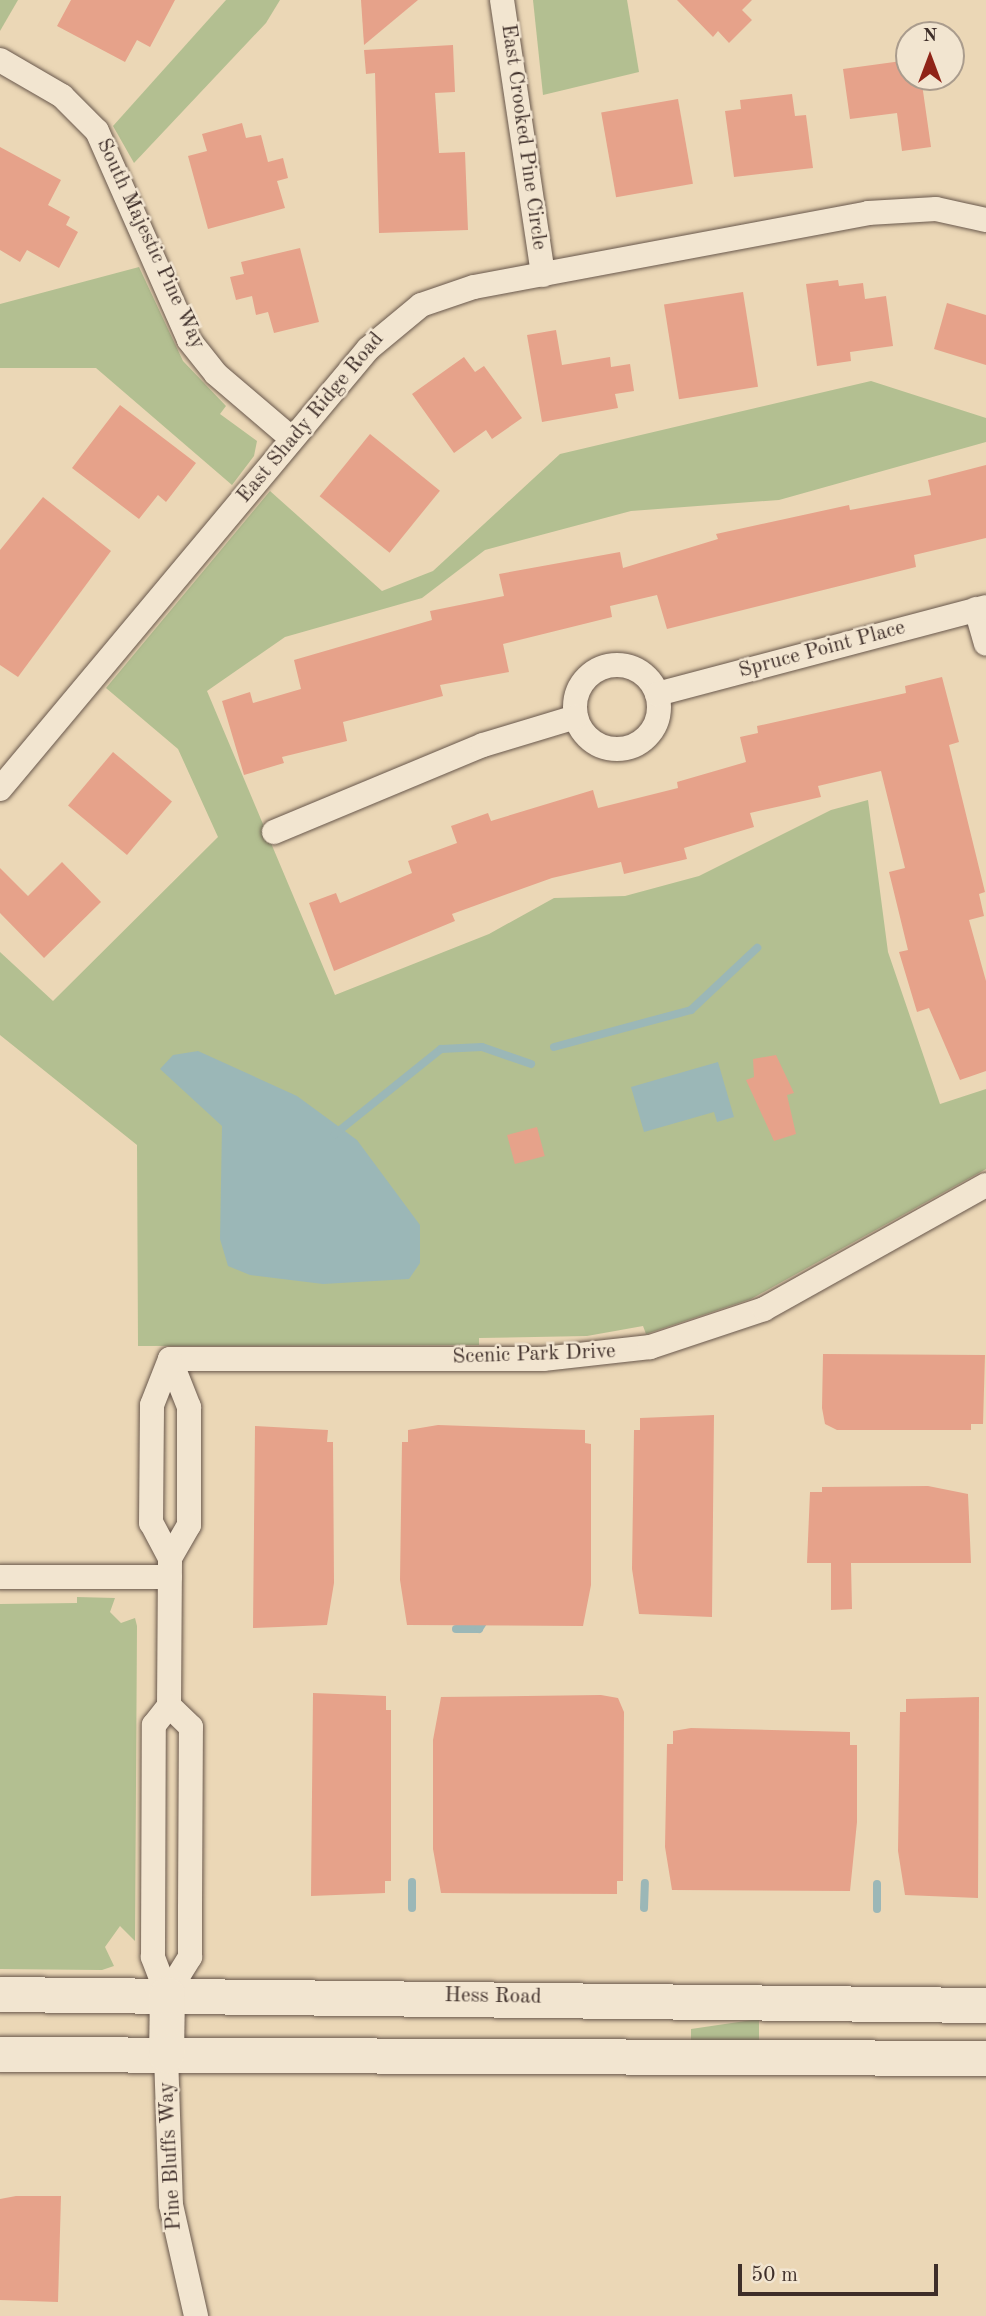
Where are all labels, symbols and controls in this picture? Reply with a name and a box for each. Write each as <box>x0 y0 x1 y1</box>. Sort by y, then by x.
north arrow <box>895 21 965 91</box>
street label: East Crooked Pine Circle <box>495 22 551 252</box>
text: N <box>923 27 937 46</box>
street label: South Majestic Pine Way <box>90 135 210 353</box>
street label: East Shady Ridge Road <box>232 327 390 509</box>
street label: Spruce Point Place <box>736 616 908 684</box>
street label: Scenic Park Drive <box>452 1340 616 1370</box>
street label: Hess Road <box>444 1984 542 2010</box>
street label: Pine Bluffs Way <box>155 2081 187 2231</box>
scale bar <box>741 2250 940 2294</box>
text: 50 m <box>751 2265 798 2286</box>

